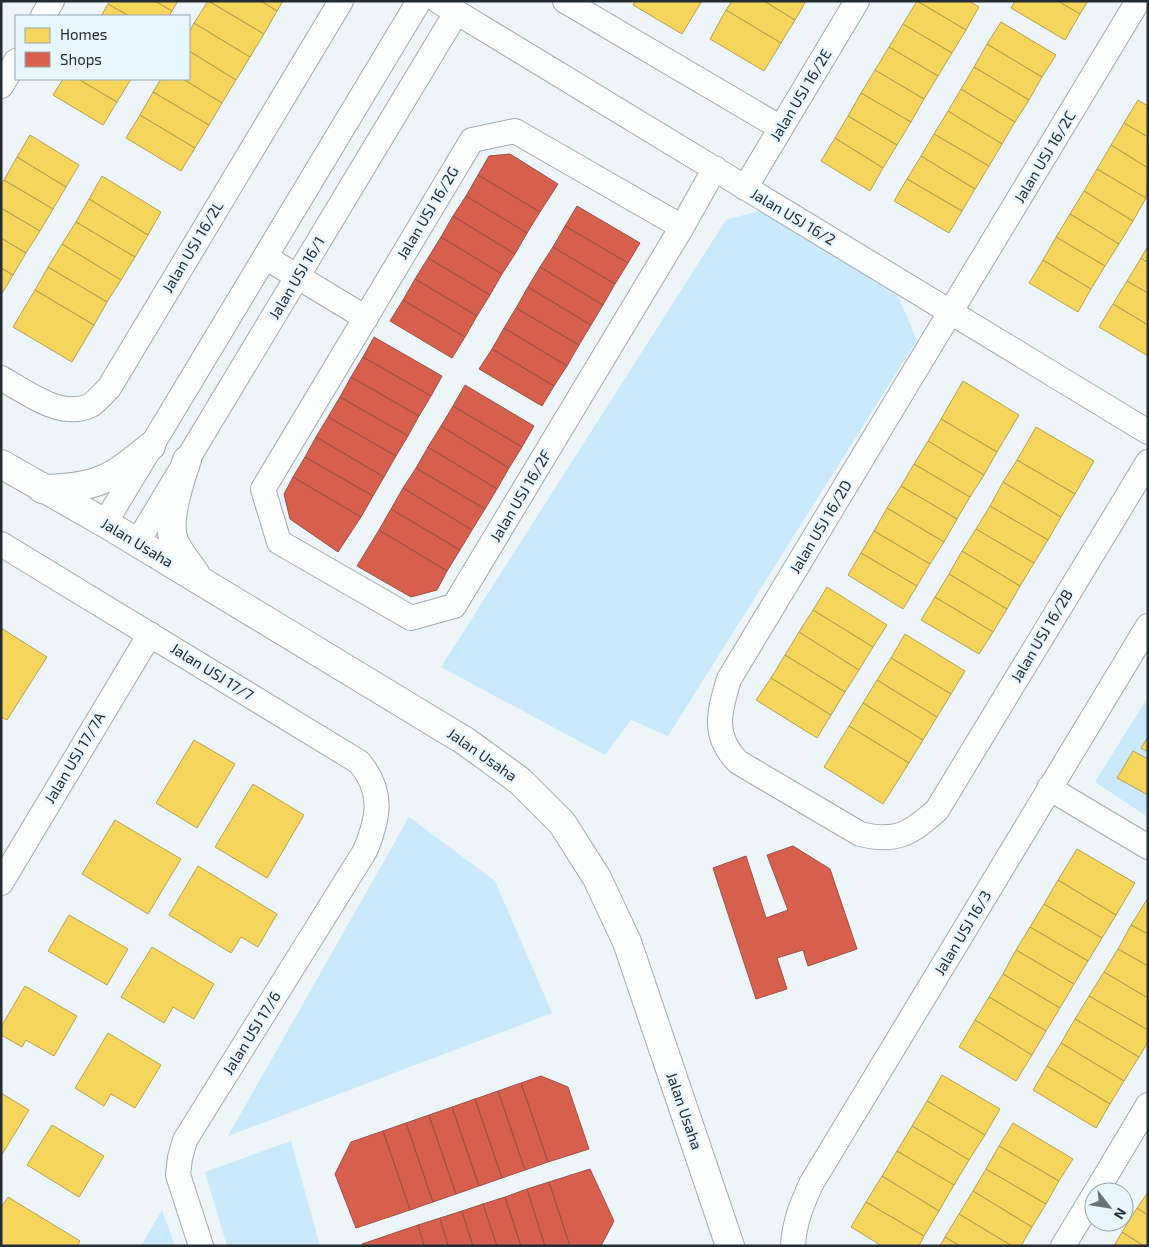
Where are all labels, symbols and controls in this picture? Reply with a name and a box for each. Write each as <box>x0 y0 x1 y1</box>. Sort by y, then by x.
legend <box>15 15 190 80</box>
text: Homes <box>60 25 107 43</box>
street label: Jalan USJ 16/2E <box>766 45 835 144</box>
text: Shops <box>60 50 102 68</box>
street label: Jalan USJ 16/2C <box>1010 107 1079 206</box>
street label: Jalan USJ 16/2G <box>392 163 462 262</box>
street label: Jalan USJ 16/2 <box>748 184 839 248</box>
street label: Jalan USJ 16/2L <box>158 197 227 295</box>
street label: Jalan USJ 16/1 <box>264 233 328 322</box>
street label: Jalan USJ 16/2F <box>486 446 555 545</box>
street label: Jalan USJ 16/2D <box>785 477 855 576</box>
street label: Jalan Usaha <box>98 514 177 571</box>
street label: Jalan USJ 16/2B <box>1006 586 1076 685</box>
street label: Jalan USJ 17/7 <box>168 639 257 704</box>
street label: Jalan USJ 17/7A <box>40 708 109 806</box>
street label: Jalan Usaha <box>444 724 521 785</box>
street label: Jalan USJ 16/3 <box>930 887 994 978</box>
street label: Jalan USJ 17/6 <box>218 987 284 1077</box>
street label: Jalan Usaha <box>663 1070 707 1152</box>
north arrow <box>1084 1182 1134 1232</box>
text: N <box>1111 1205 1130 1223</box>

